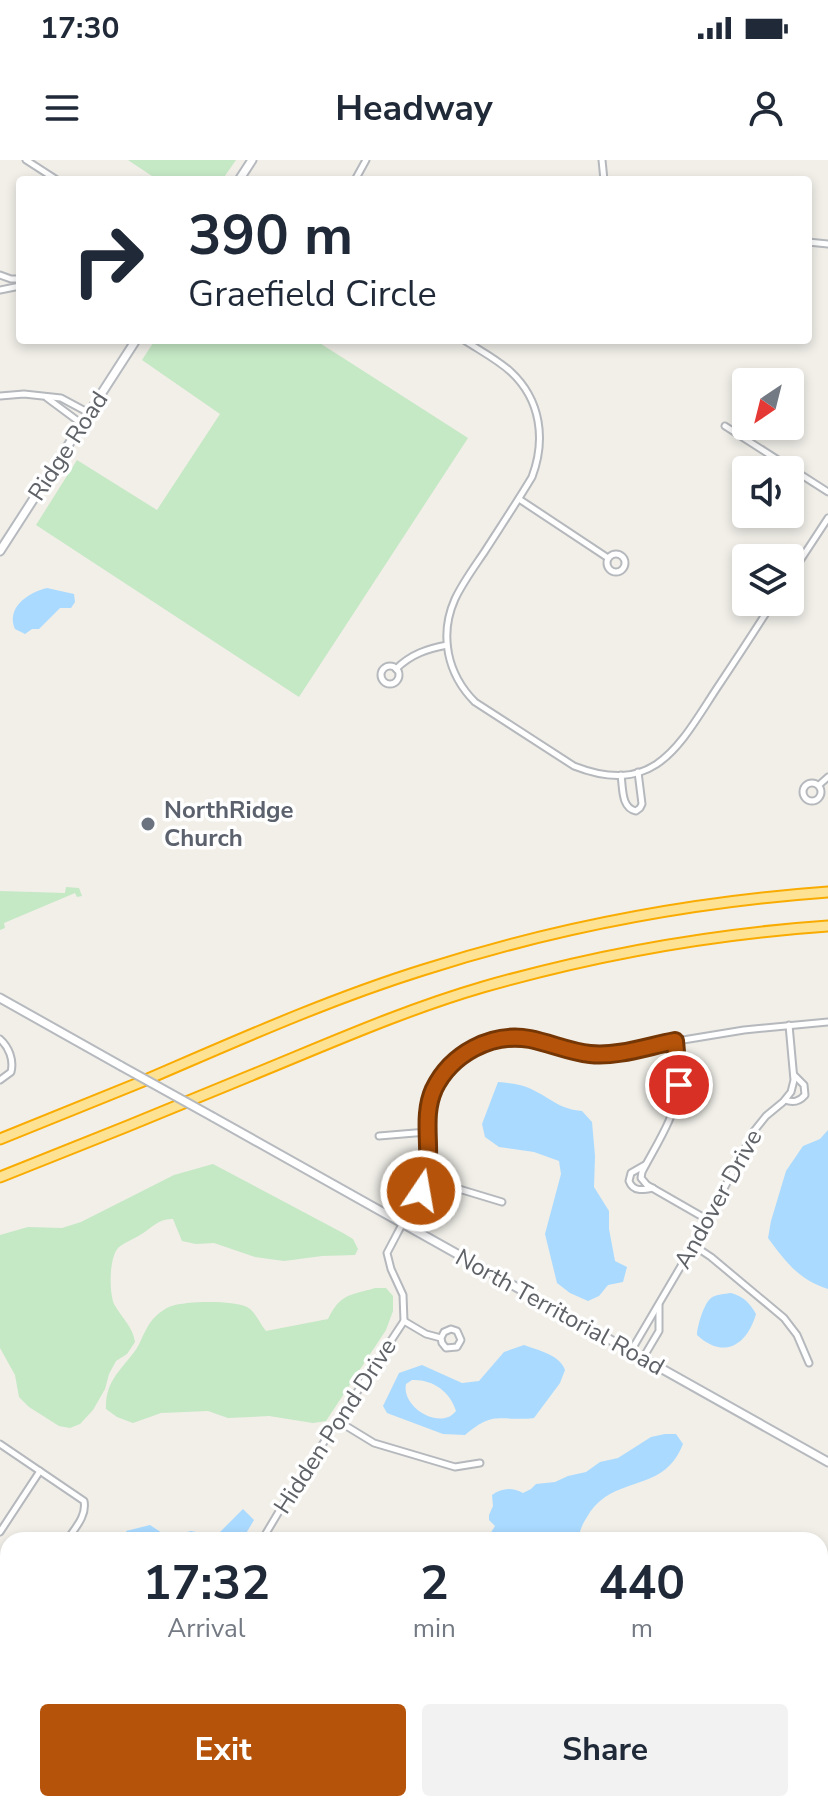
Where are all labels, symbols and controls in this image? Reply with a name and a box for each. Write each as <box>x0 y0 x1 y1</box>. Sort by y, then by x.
text: 17:30 <box>40 8 119 49</box>
text: Headway <box>335 84 493 133</box>
icon: menu <box>40 86 84 130</box>
icon: person <box>744 86 788 130</box>
text: 390 m <box>188 197 353 274</box>
icon: right <box>56 208 160 312</box>
text: Graefield Circle <box>188 270 437 319</box>
north arrow <box>732 368 804 440</box>
map controls <box>732 368 804 616</box>
street label: Ridge Road <box>21 385 115 507</box>
button: sound <box>732 456 804 528</box>
button: layers <box>732 544 804 616</box>
place label: NorthRidge Church <box>164 794 294 854</box>
marker: NorthRidge Church <box>139 815 157 833</box>
pin <box>645 1051 713 1119</box>
icon: arrive <box>657 1063 701 1107</box>
street label: Andover Drive <box>666 1123 770 1275</box>
position arrow <box>379 1149 463 1233</box>
street label: North Territorial Road <box>450 1241 670 1383</box>
street label: Hidden Pond Drive <box>266 1332 404 1520</box>
text: 17:32 <box>143 1550 270 1616</box>
text: 2 <box>420 1550 449 1616</box>
text: 440 <box>599 1550 685 1616</box>
text: Arrival <box>167 1611 246 1646</box>
text: min <box>413 1611 456 1646</box>
text: m <box>631 1611 653 1646</box>
button: Exit <box>40 1704 406 1796</box>
button: Share <box>422 1704 788 1796</box>

